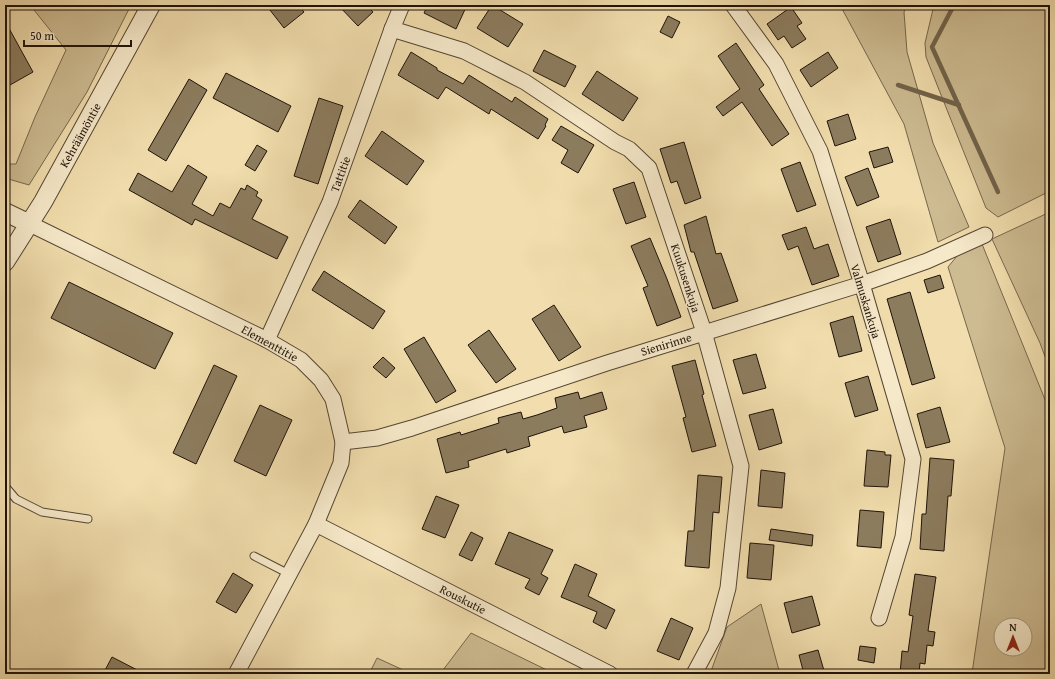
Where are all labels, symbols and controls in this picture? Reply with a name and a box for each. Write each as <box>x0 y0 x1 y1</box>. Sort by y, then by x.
scale bar <box>24 22 131 48</box>
text: 50 m <box>30 27 54 44</box>
street label: Kehräämöntie <box>55 99 105 170</box>
street label: Tattitie <box>326 153 354 194</box>
street label: Kuukusenkuja <box>667 241 705 315</box>
street label: Valmuskankuja <box>847 262 886 341</box>
street label: Elementtitie <box>239 320 302 366</box>
street label: Sienirinne <box>638 328 694 360</box>
street label: Rouskutie <box>437 580 490 618</box>
north arrow <box>993 617 1033 657</box>
text: N <box>1009 619 1017 635</box>

